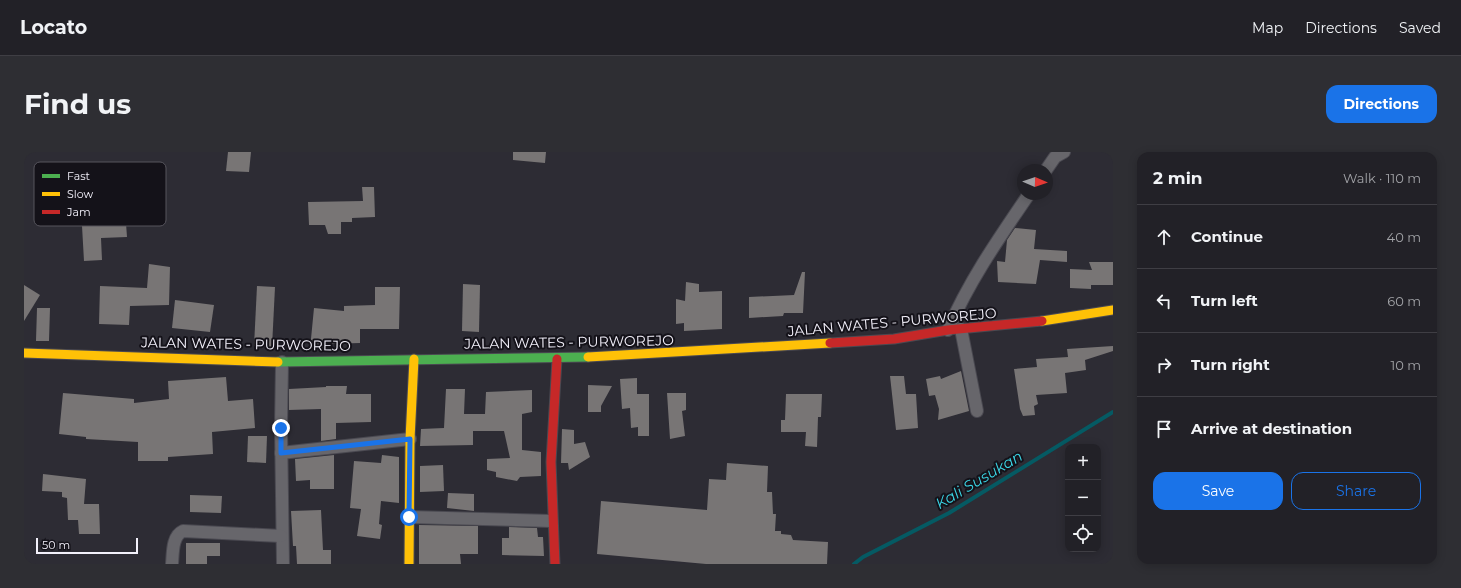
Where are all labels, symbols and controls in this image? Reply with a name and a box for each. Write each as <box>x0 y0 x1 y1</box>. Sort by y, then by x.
text: Locato <box>20 16 87 39</box>
text: Map <box>1252 19 1283 37</box>
text: Directions <box>1305 19 1377 37</box>
text: Saved <box>1399 19 1441 37</box>
button: Directions <box>1326 85 1437 123</box>
text: Find us <box>24 87 131 121</box>
legend <box>34 162 166 226</box>
north arrow <box>1017 164 1053 200</box>
text: 2 min <box>1153 168 1203 188</box>
text: Fast <box>67 169 91 183</box>
text: Walk · 110 m <box>1343 170 1421 186</box>
text: Slow <box>67 187 93 201</box>
text: Jam <box>66 205 91 219</box>
icon: ahead <box>1153 226 1175 248</box>
text: Continue <box>1191 227 1263 246</box>
text: 40 m <box>1387 229 1421 245</box>
icon: left <box>1153 290 1175 312</box>
text: Turn left <box>1191 291 1258 310</box>
text: 60 m <box>1387 293 1421 309</box>
street label: JALAN WATES - PURWOREJO <box>786 304 998 340</box>
street label: JALAN WATES - PURWOREJO <box>463 331 674 353</box>
street label: JALAN WATES - PURWOREJO <box>140 333 351 355</box>
icon: right <box>1153 354 1175 376</box>
text: Turn right <box>1191 355 1270 374</box>
text: 10 m <box>1391 357 1421 373</box>
icon: arrive <box>1153 418 1175 440</box>
route end <box>272 419 290 437</box>
text: Arrive at destination <box>1191 419 1352 438</box>
map controls <box>1065 444 1101 552</box>
button: + <box>1065 444 1101 480</box>
water label: Kali Susukan <box>932 446 1026 513</box>
button: Save <box>1153 472 1283 510</box>
button: Share <box>1291 472 1421 510</box>
button: − <box>1065 480 1101 516</box>
route start <box>400 508 418 526</box>
button: locate <box>1065 516 1101 552</box>
scale bar <box>36 536 138 555</box>
text: 50 m <box>42 538 70 552</box>

